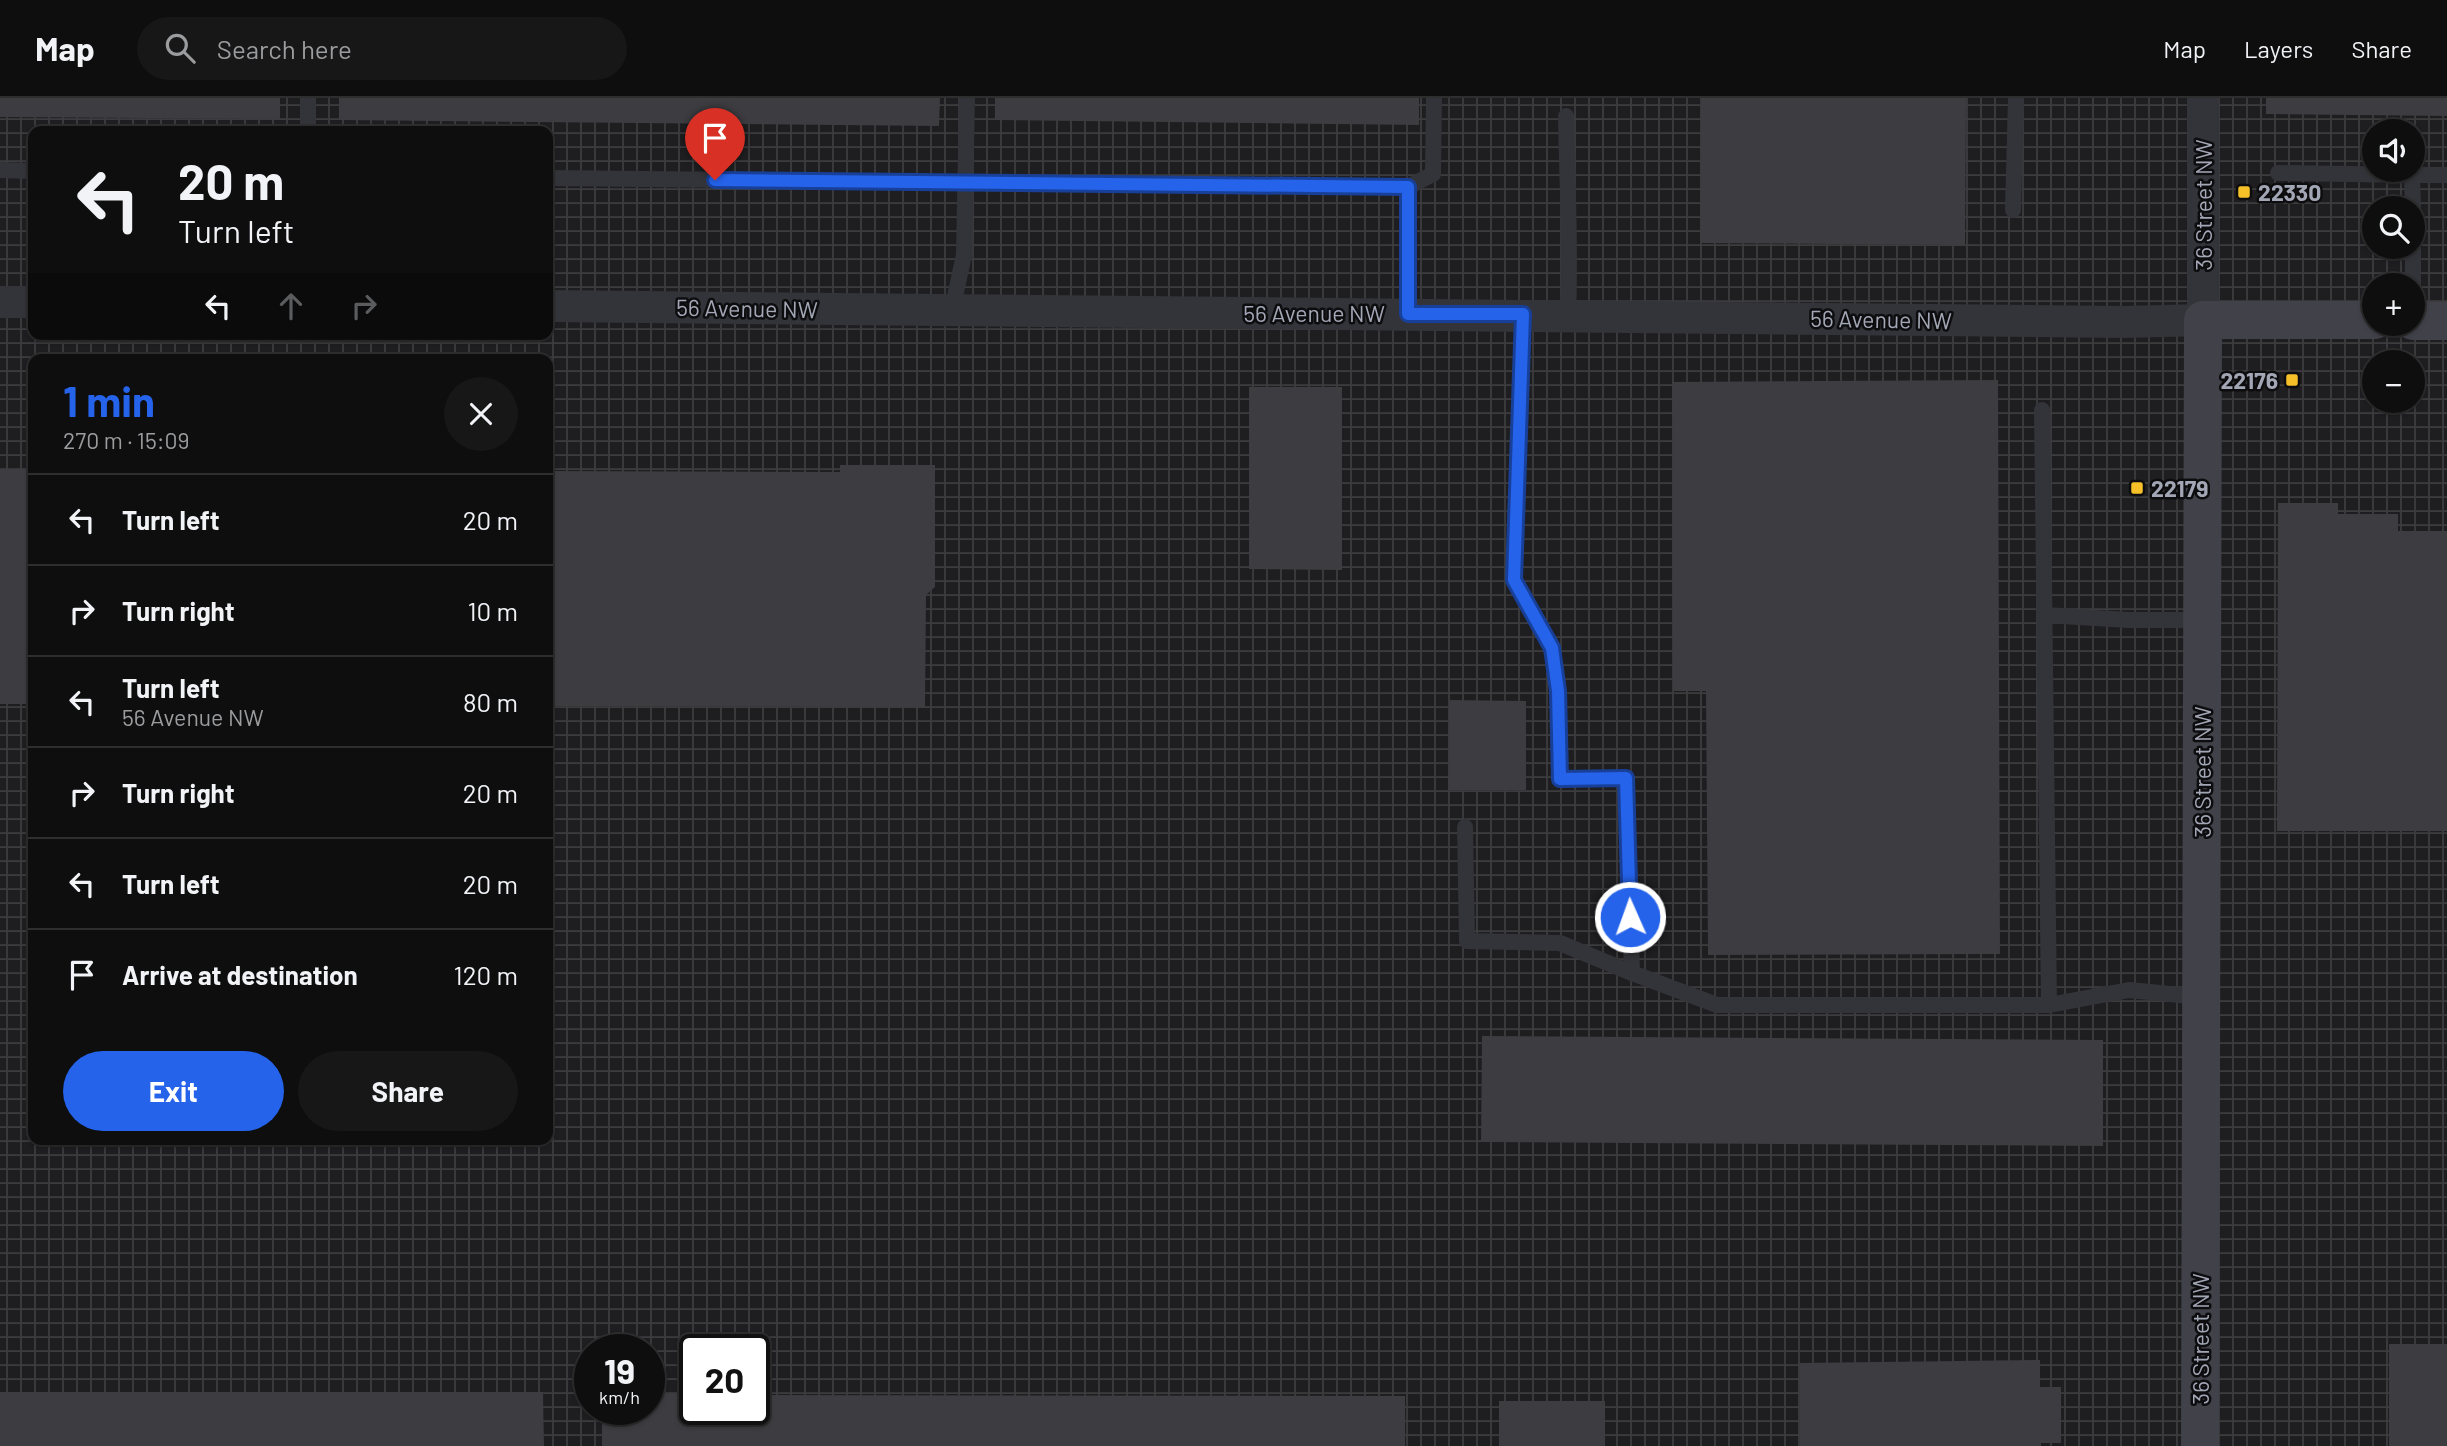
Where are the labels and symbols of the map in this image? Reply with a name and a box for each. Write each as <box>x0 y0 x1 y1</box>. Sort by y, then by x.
pin <box>685 108 745 180</box>
street label: 36 Street NW <box>2189 139 2217 271</box>
place label: 22330 <box>2258 178 2321 206</box>
marker: 22330 <box>2236 184 2252 200</box>
street label: 56 Avenue NW <box>676 293 818 323</box>
street label: 56 Avenue NW <box>1243 299 1385 327</box>
street label: 56 Avenue NW <box>1810 304 1952 334</box>
place label: 22176 <box>2220 366 2278 394</box>
marker: 22176 <box>2284 372 2300 388</box>
place label: 22179 <box>2151 474 2208 502</box>
marker: 22179 <box>2129 480 2145 496</box>
street label: 36 Street NW <box>2188 706 2216 838</box>
position arrow <box>1593 880 1667 954</box>
street label: 36 Street NW <box>2186 1273 2214 1405</box>
speed limit sign: 20 <box>679 1334 770 1425</box>

